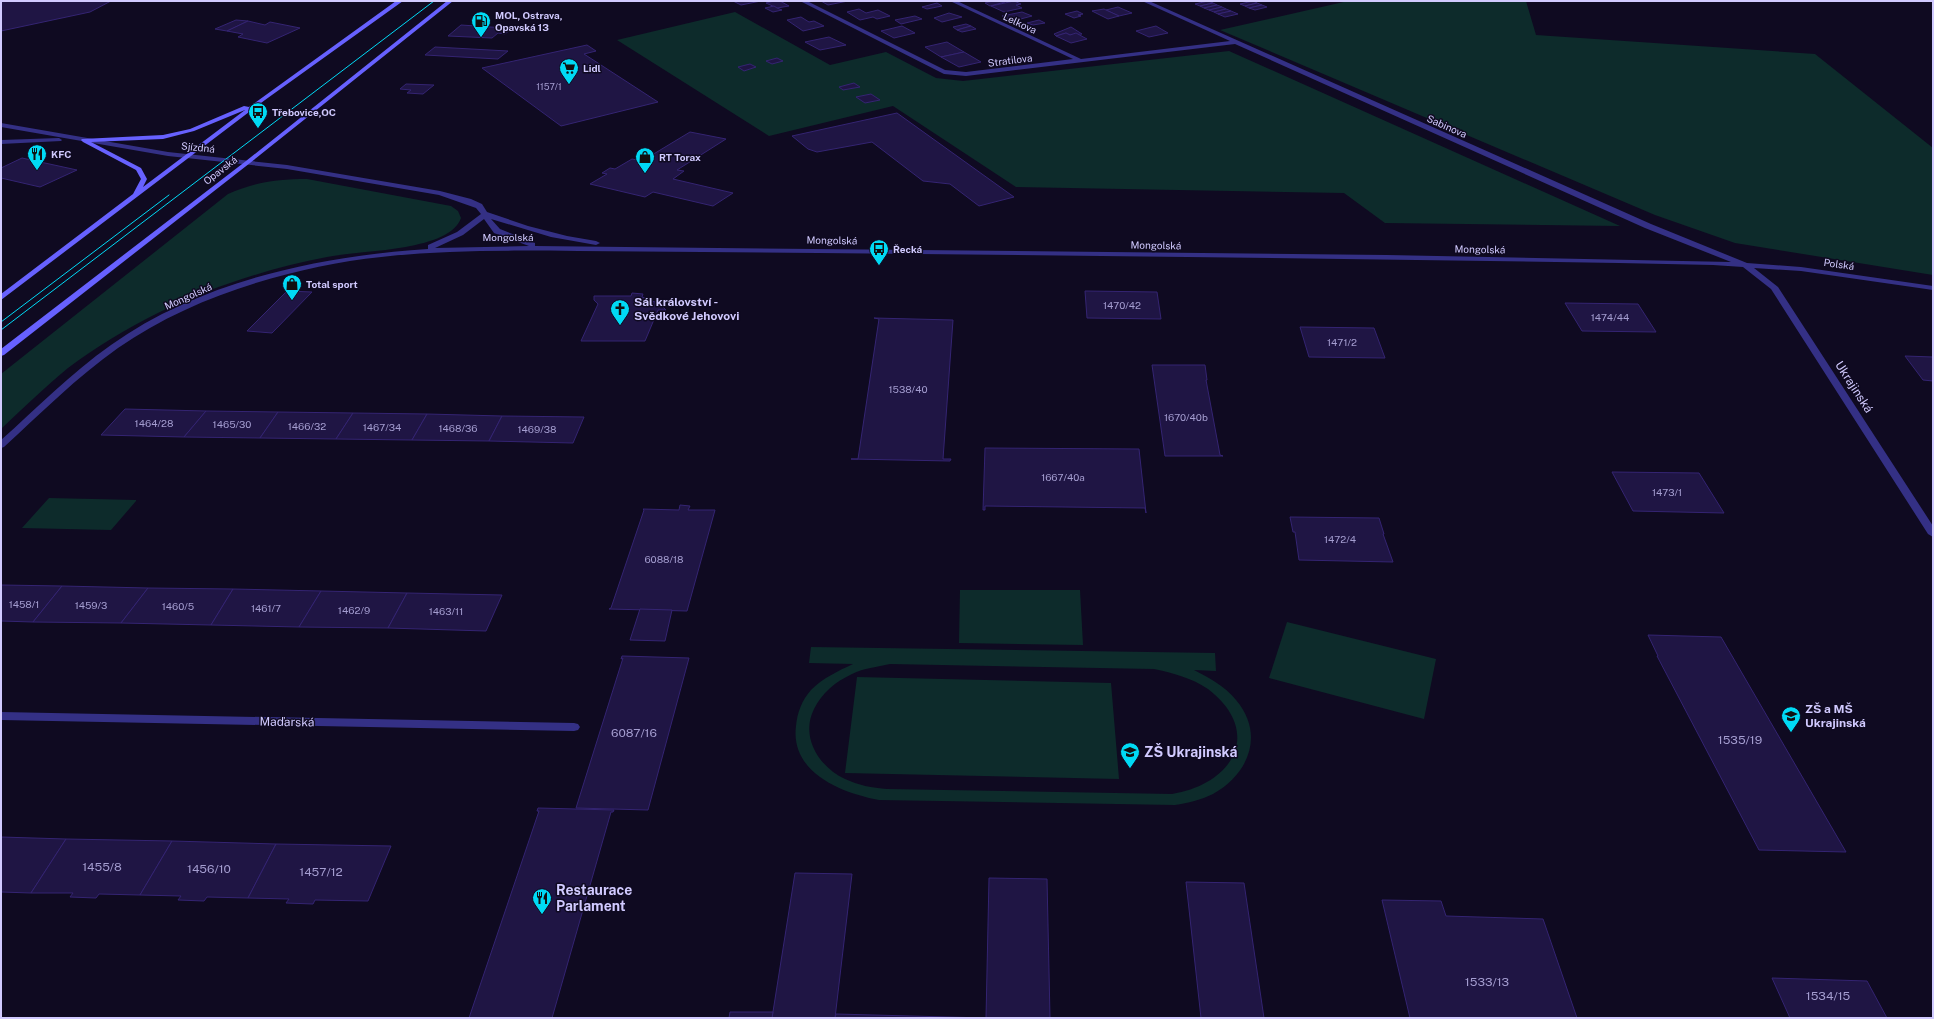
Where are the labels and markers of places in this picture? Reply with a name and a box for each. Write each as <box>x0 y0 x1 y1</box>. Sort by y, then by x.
place label: MOL, Ostrava, Opavská 13 <box>495 9 563 33</box>
fuel station icon: MOL, Ostrava, Opavská 13 <box>470 10 492 38</box>
supermarket icon: Lidl <box>558 57 580 85</box>
place label: Lidl <box>583 62 601 74</box>
bus stop icon: Třebovice,OC <box>247 101 269 129</box>
place label: Třebovice,OC <box>272 106 336 118</box>
restaurant icon: KFC <box>26 143 48 171</box>
shop icon: RT Torax <box>634 146 656 174</box>
place label: KFC <box>51 148 72 160</box>
place label: RT Torax <box>659 151 701 163</box>
bus stop icon: Řecká <box>868 238 890 266</box>
place label: Řecká <box>893 243 923 255</box>
shop icon: Total sport <box>281 273 303 301</box>
place label: Total sport <box>306 278 358 290</box>
place label: Sál království - Svědkové Jehovovi <box>634 295 739 323</box>
church icon: Sál království - Svědkové Jehovovi <box>609 298 631 326</box>
place label: ZŠ a MŠ Ukrajinská <box>1805 702 1866 730</box>
school or university icon: ZŠ a MŠ Ukrajinská <box>1780 705 1802 733</box>
school or university icon: ZŠ Ukrajinská <box>1119 741 1141 769</box>
place label: ZŠ Ukrajinská <box>1144 743 1237 760</box>
place label: Restaurace Parlament <box>556 882 632 914</box>
restaurant icon: Restaurace Parlament <box>531 887 553 915</box>

